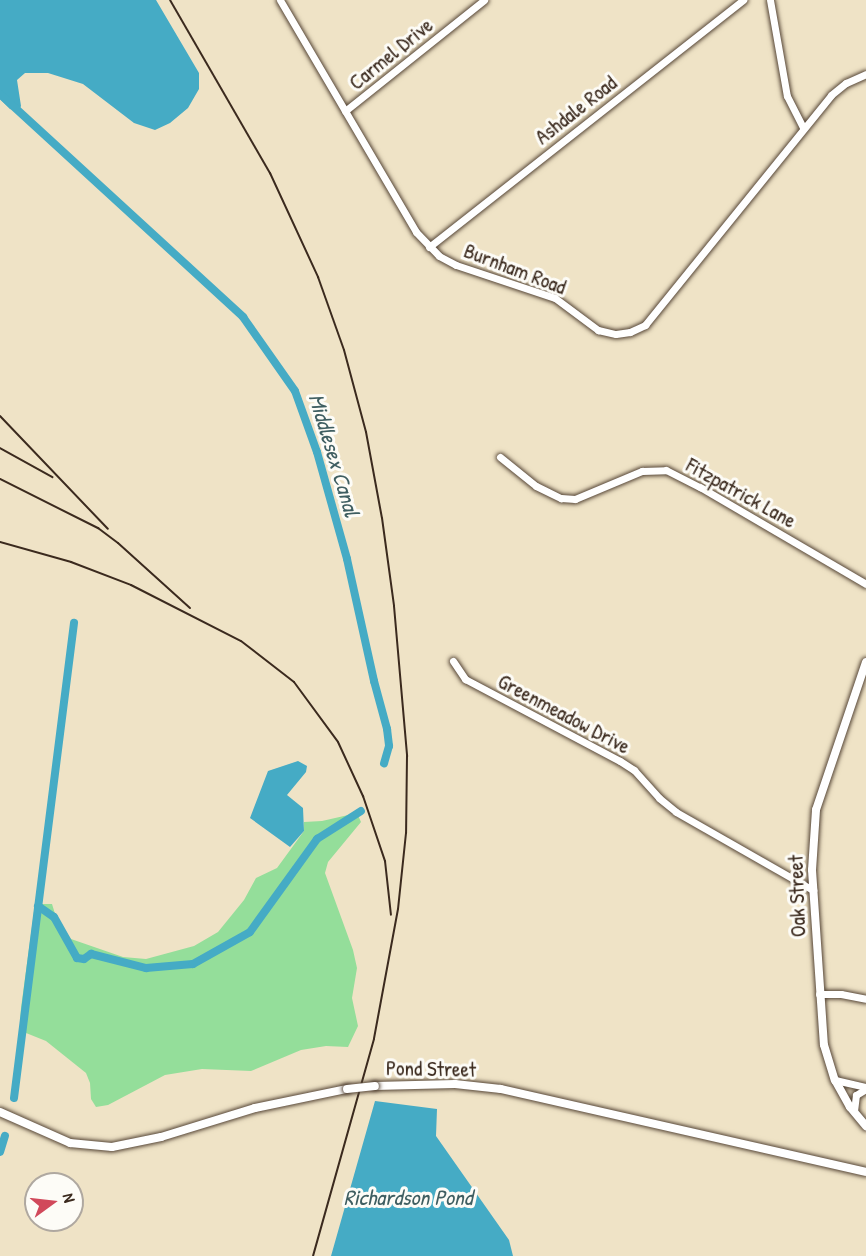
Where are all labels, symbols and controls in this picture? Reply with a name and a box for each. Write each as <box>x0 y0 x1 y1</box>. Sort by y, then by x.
street label: Carmel Drive <box>344 13 438 95</box>
street label: Ashdale Road <box>530 70 622 150</box>
street label: Burnham Road <box>460 238 570 300</box>
water label: Middlesex Canal <box>303 390 365 520</box>
street label: Fitzpatrick Lane <box>682 453 800 533</box>
street label: Greenmeadow Drive <box>494 669 634 759</box>
street label: Oak Street <box>783 854 811 938</box>
street label: Pond Street <box>386 1056 476 1082</box>
north arrow <box>24 1172 84 1232</box>
water label: Richardson Pond <box>344 1185 472 1211</box>
text: N <box>58 1191 81 1205</box>

